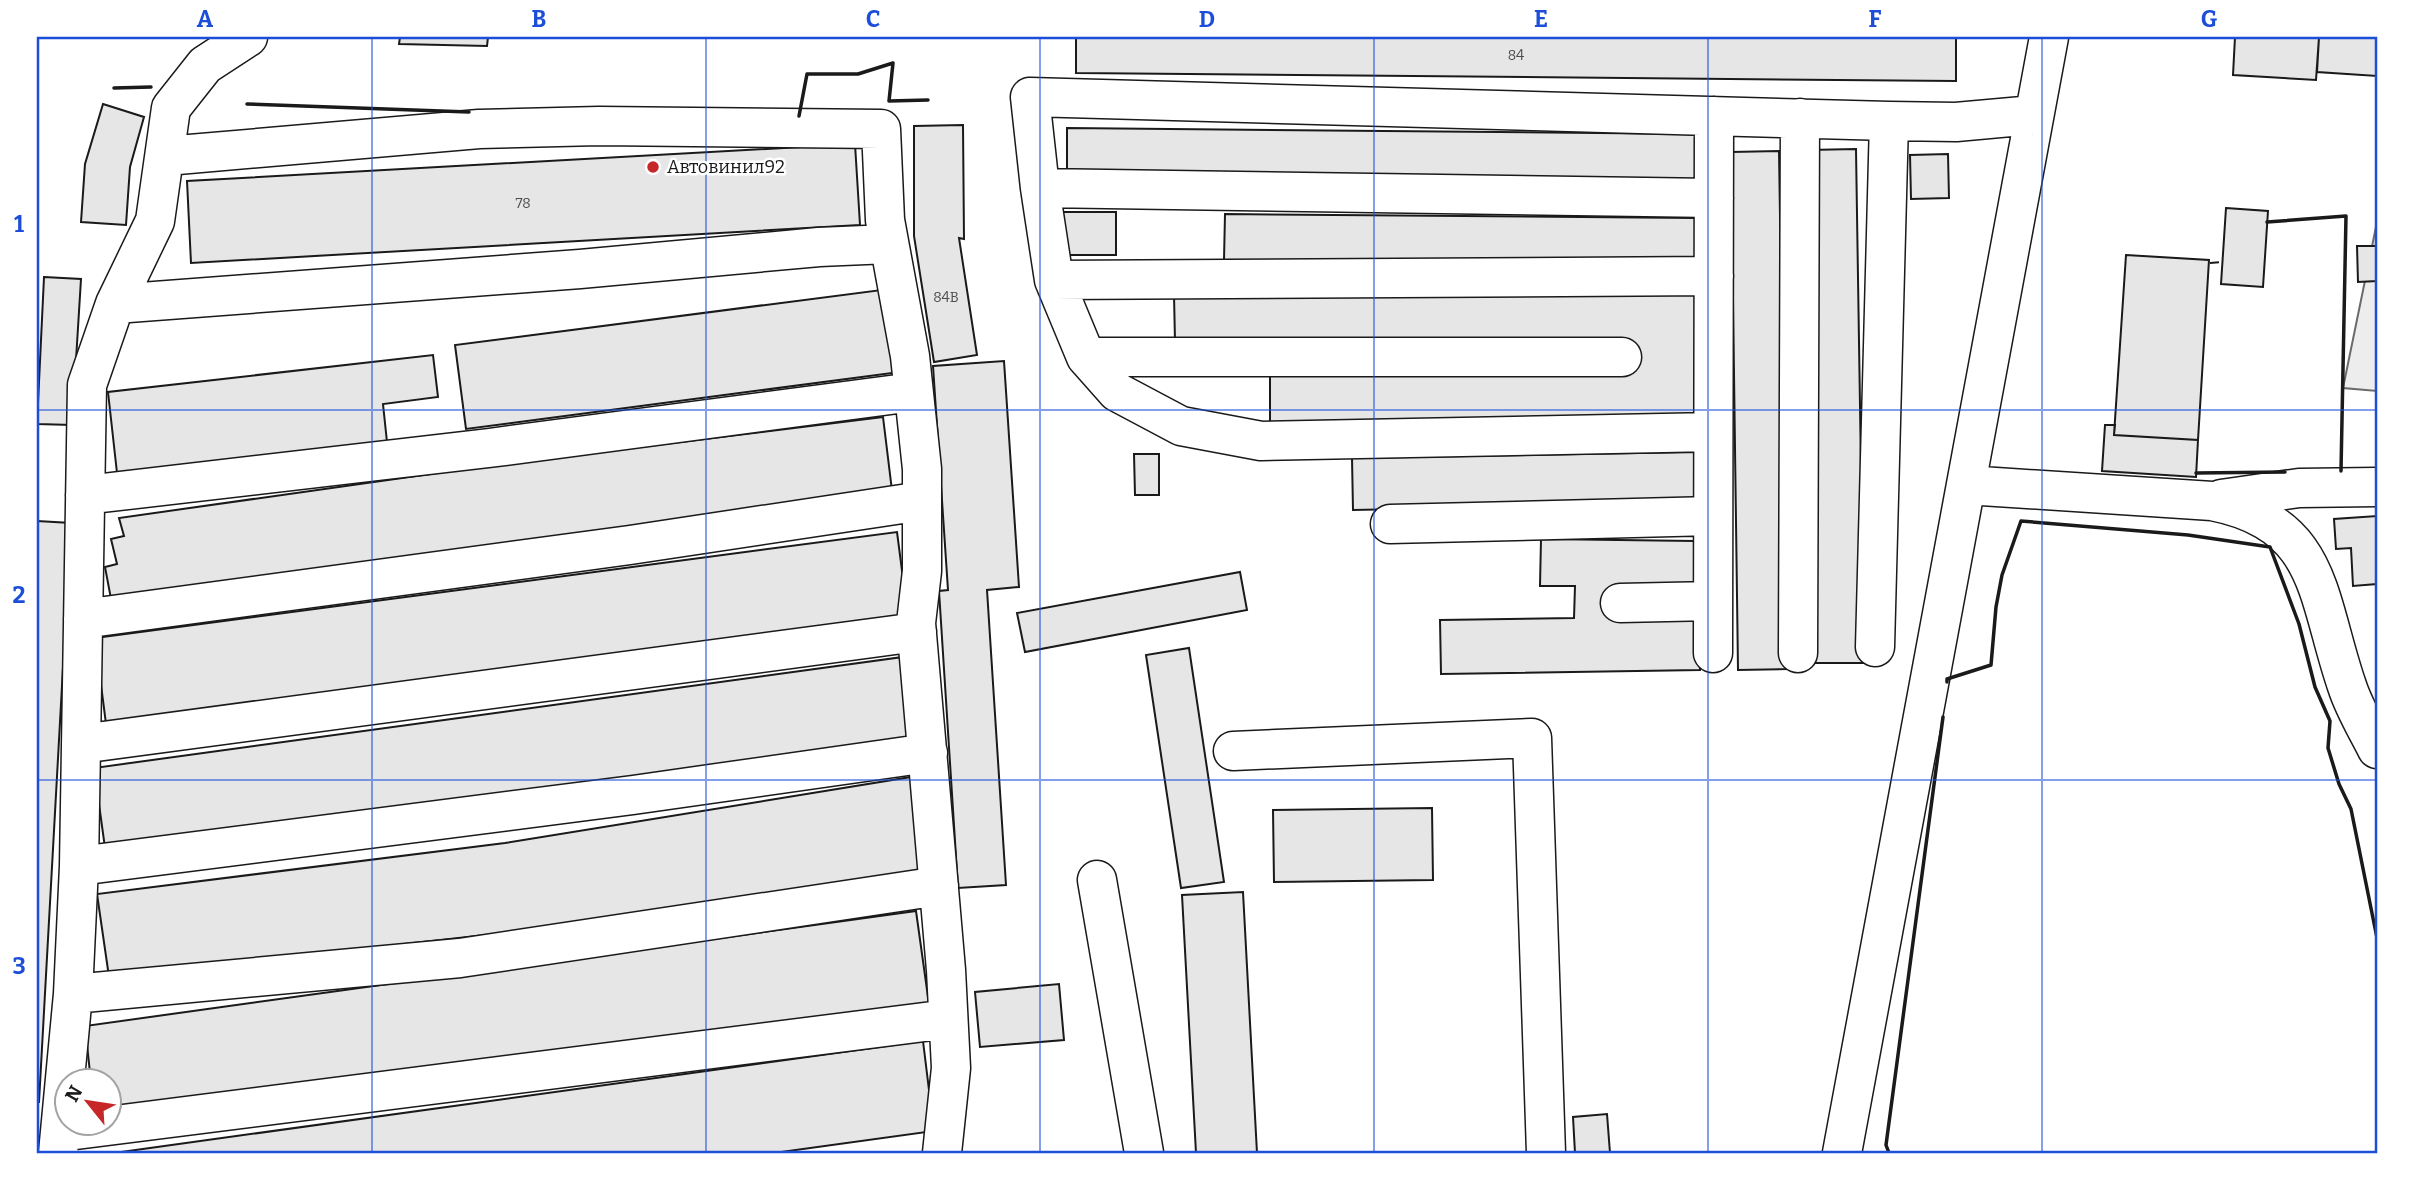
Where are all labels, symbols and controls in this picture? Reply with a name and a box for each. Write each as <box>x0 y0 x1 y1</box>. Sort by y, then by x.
text: A <box>197 5 214 33</box>
text: B <box>532 5 546 33</box>
text: C <box>866 5 880 33</box>
text: D <box>1199 5 1215 33</box>
text: E <box>1534 5 1548 33</box>
text: F <box>1869 5 1882 33</box>
text: G <box>2201 5 2218 33</box>
house number: 84 <box>1508 47 1524 64</box>
place label: Автовинил92 <box>667 156 785 178</box>
marker: Автовинил92 <box>645 159 661 175</box>
house number: 78 <box>515 195 531 212</box>
text: 1 <box>14 210 24 238</box>
house number: 84В <box>933 289 959 306</box>
text: 2 <box>13 581 26 609</box>
text: 3 <box>12 952 26 980</box>
north arrow <box>52 1068 122 1138</box>
text: N <box>60 1081 88 1106</box>

